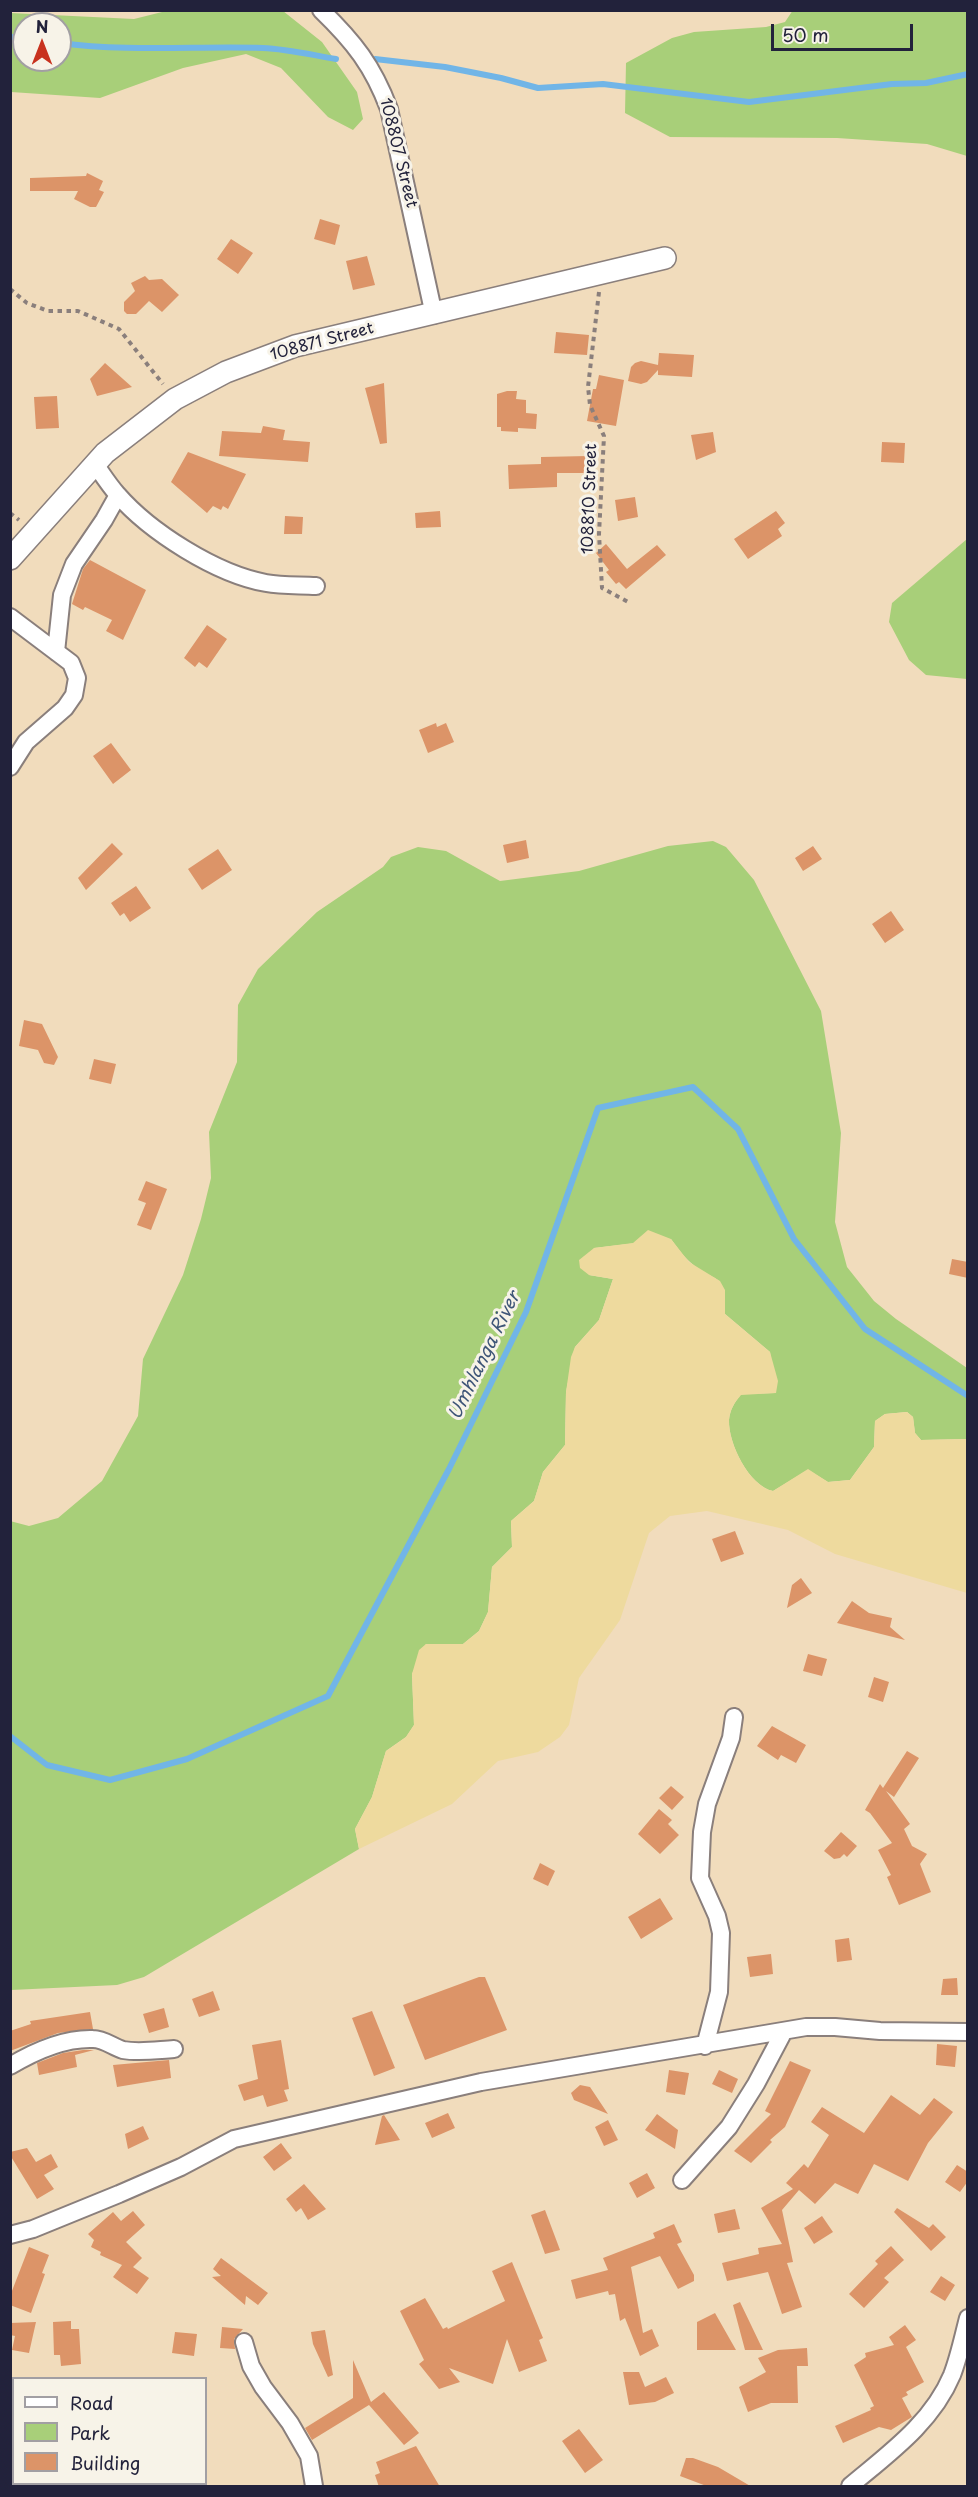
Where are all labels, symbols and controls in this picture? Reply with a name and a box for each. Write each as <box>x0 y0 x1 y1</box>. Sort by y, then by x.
north arrow <box>12 12 72 72</box>
scale bar <box>774 12 916 50</box>
text: N <box>36 14 48 38</box>
text: 50 m <box>782 21 829 48</box>
street label: 108807 Street <box>375 96 421 210</box>
street label: 108871 Street <box>268 319 376 365</box>
street label: 108810 Street <box>578 443 602 555</box>
water label: Umhlanga River <box>445 1288 525 1424</box>
legend <box>12 2377 207 2485</box>
text: Road <box>70 2389 114 2416</box>
text: Park <box>70 2419 110 2446</box>
text: Building <box>70 2449 140 2476</box>

